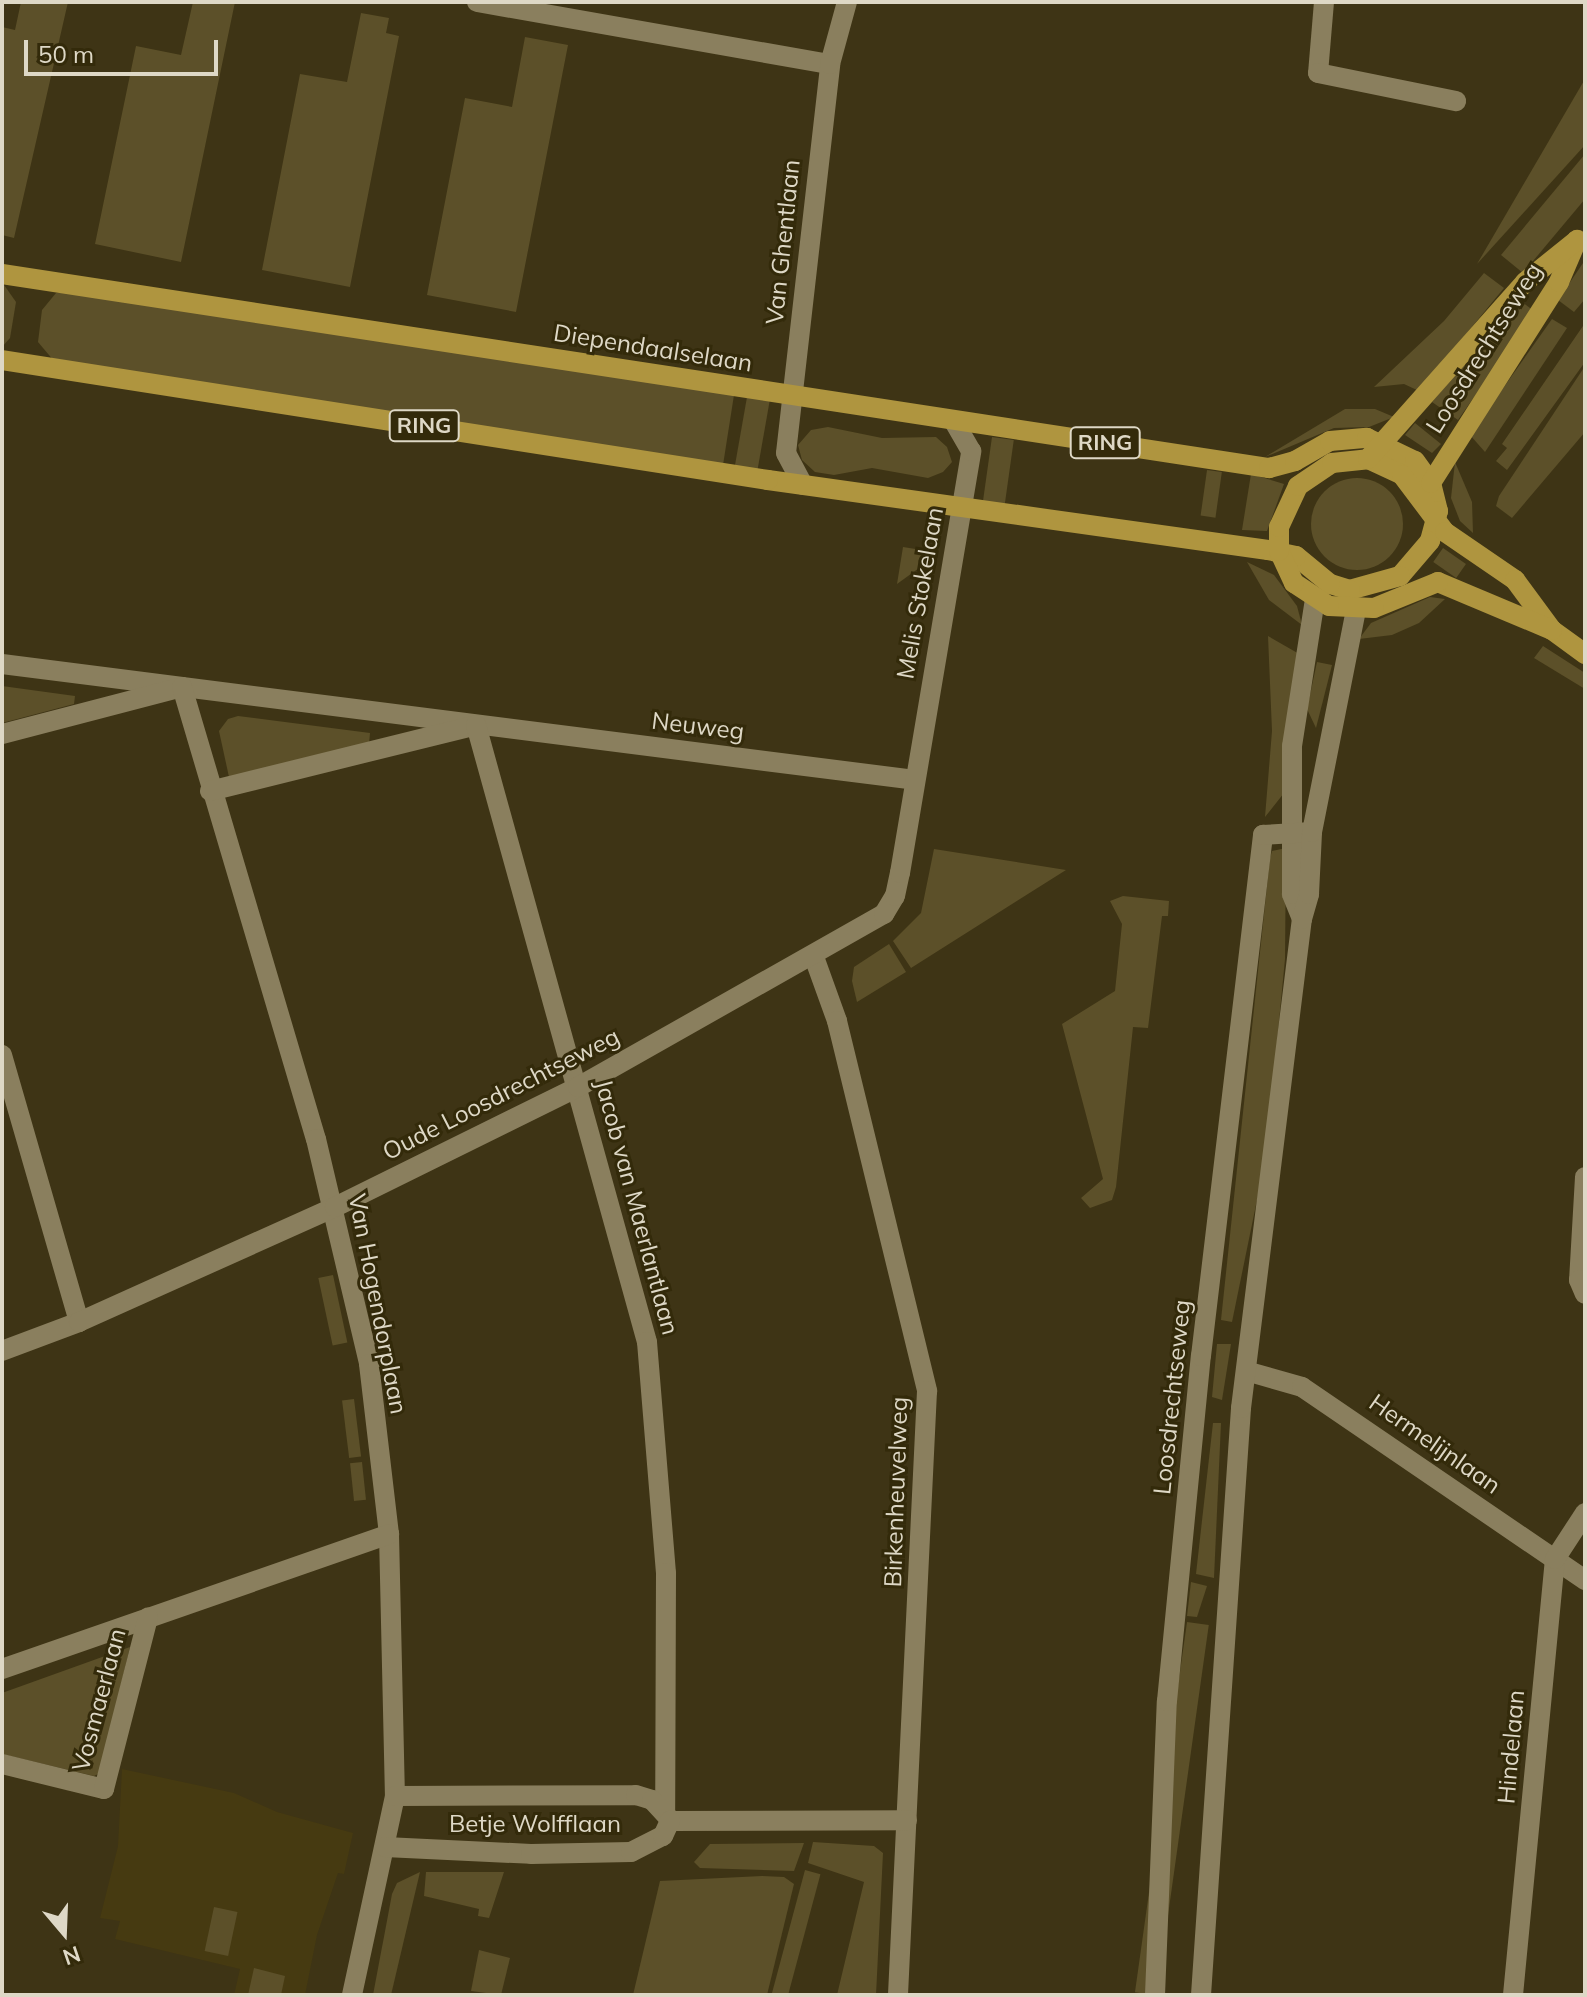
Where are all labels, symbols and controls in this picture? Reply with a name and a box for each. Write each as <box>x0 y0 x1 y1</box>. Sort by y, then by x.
scale bar <box>28 24 222 74</box>
text: 50 m <box>38 39 94 69</box>
street label: Van Ghentlaan <box>760 158 806 326</box>
street label: Loosdrechtseweg <box>1420 257 1548 439</box>
street label: Diependaalselaan <box>552 318 754 378</box>
road number: RING <box>388 408 460 444</box>
road number: RING <box>1069 425 1141 461</box>
street label: Melis Stokelaan <box>891 505 949 681</box>
street label: Neuweg <box>650 706 746 746</box>
street label: Oude Loosdrechtseweg <box>378 1022 624 1166</box>
street label: Jacob van Maerlantlaan <box>589 1076 685 1338</box>
street label: Van Hogendorplaan <box>343 1192 413 1416</box>
street label: Loosdrechtseweg <box>1147 1298 1197 1496</box>
street label: Hermelijnlaan <box>1364 1388 1506 1500</box>
street label: Birkenheuvelweg <box>878 1396 914 1588</box>
street label: Vosmaerlaan <box>66 1625 132 1775</box>
street label: Hindelaan <box>1492 1689 1530 1805</box>
street label: Betje Wolfflaan <box>449 1810 621 1838</box>
north arrow <box>24 1893 104 1973</box>
text: N <box>59 1940 84 1972</box>

